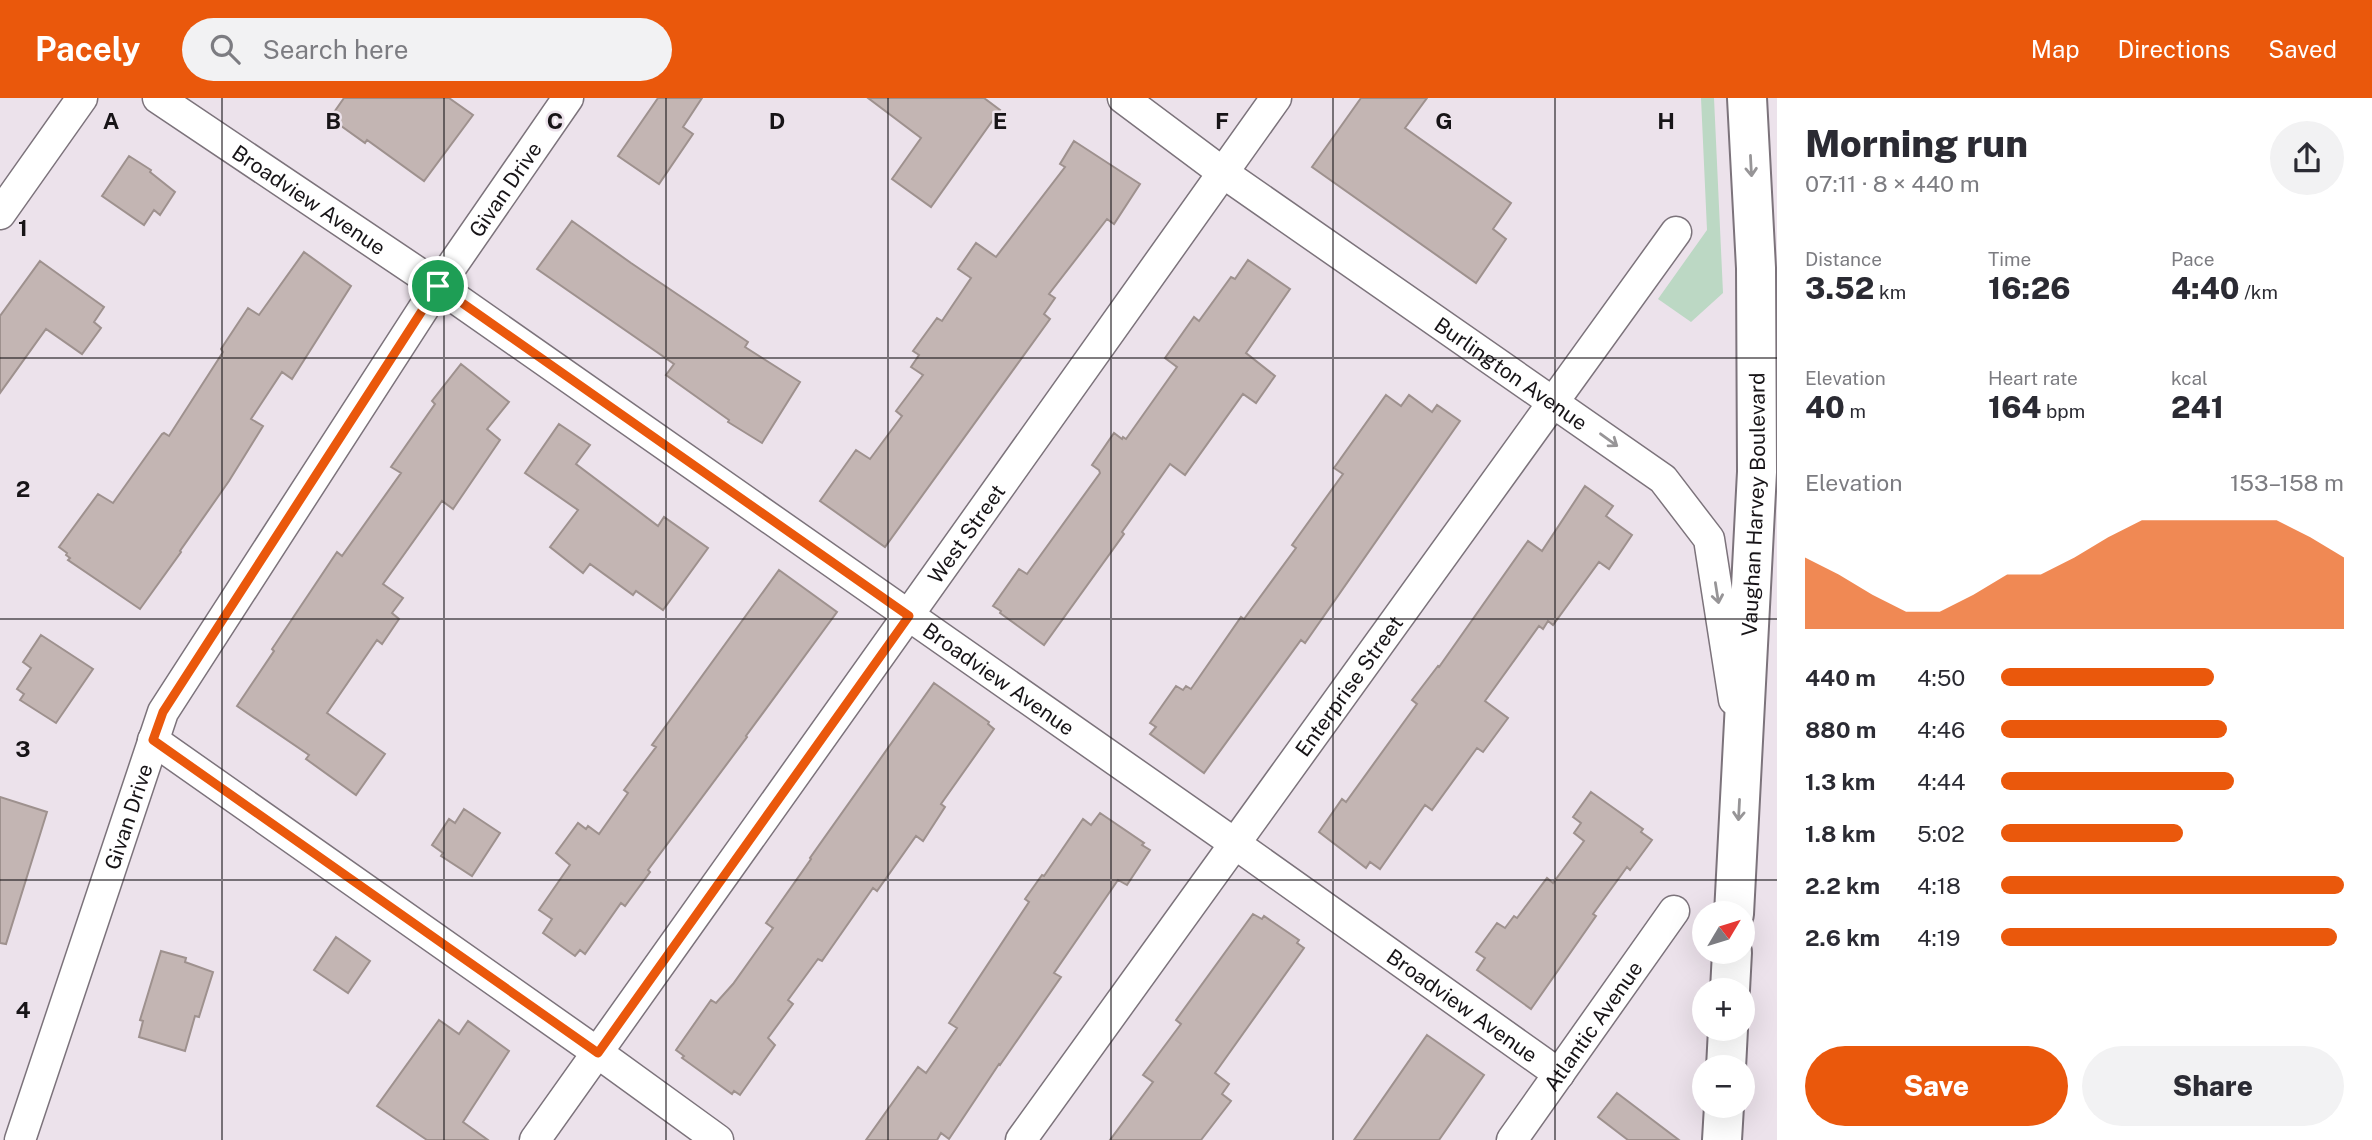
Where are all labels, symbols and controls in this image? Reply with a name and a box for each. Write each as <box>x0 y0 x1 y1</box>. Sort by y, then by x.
search box <box>182 18 672 81</box>
text: Pacely <box>35 30 140 68</box>
icon: search <box>206 30 244 68</box>
text: Search here <box>262 34 408 65</box>
text: Map <box>2031 35 2080 63</box>
text: Directions <box>2118 35 2230 63</box>
text: Saved <box>2268 35 2337 63</box>
text: A <box>103 107 120 134</box>
text: B <box>325 107 341 134</box>
text: C <box>547 107 563 134</box>
text: D <box>769 107 785 134</box>
text: E <box>993 107 1007 134</box>
text: F <box>1215 107 1229 134</box>
text: G <box>1435 107 1453 134</box>
text: H <box>1657 107 1675 134</box>
text: Morning run <box>1805 121 2028 166</box>
button: share <box>2270 121 2344 195</box>
street label: Givan Drive <box>463 137 547 242</box>
street label: Broadview Avenue <box>228 139 390 260</box>
one-way arrow <box>1745 154 1758 177</box>
text: 07:11 · 8 × 440 m <box>1805 170 1980 197</box>
text: 1 <box>18 214 28 241</box>
text: Distance <box>1805 248 1882 270</box>
text: Time <box>1988 248 2031 270</box>
text: Pace <box>2171 248 2214 270</box>
pin <box>408 256 468 316</box>
icon: arrive <box>419 267 457 305</box>
text: 3.52 <box>1805 270 1874 306</box>
text: 16:26 <box>1988 270 2071 306</box>
text: 4:40 <box>2171 270 2240 306</box>
text: km <box>1874 281 1906 303</box>
text: /km <box>2240 281 2278 303</box>
street label: Burlington Avenue <box>1430 311 1593 435</box>
text: Elevation <box>1805 367 1886 389</box>
text: Heart rate <box>1988 367 2078 389</box>
text: kcal <box>2171 367 2208 389</box>
street label: Vaughan Harvey Boulevard <box>1736 373 1770 637</box>
text: 40 <box>1805 389 1845 425</box>
text: 164 <box>1988 389 2041 425</box>
text: 241 <box>2171 389 2224 425</box>
text: m <box>1845 400 1866 422</box>
text: bpm <box>2041 400 2085 422</box>
one-way arrow <box>1599 433 1618 448</box>
text: Elevation <box>1805 469 1903 496</box>
text: 153–158 m <box>2230 469 2344 496</box>
text: 2 <box>16 475 30 502</box>
street label: West Street <box>922 479 1010 588</box>
one-way arrow <box>1711 581 1724 603</box>
street label: Enterprise Street <box>1290 611 1408 761</box>
street label: Broadview Avenue <box>918 617 1080 740</box>
text: 440 m <box>1805 664 1876 691</box>
text: 4:50 <box>1917 664 1965 691</box>
text: 880 m <box>1805 716 1876 743</box>
text: 4:46 <box>1917 716 1965 743</box>
text: 3 <box>15 735 31 762</box>
street label: Givan Drive <box>99 760 157 873</box>
text: 1.3 km <box>1805 768 1875 795</box>
text: 4:44 <box>1917 768 1965 795</box>
one-way arrow <box>1732 798 1745 820</box>
text: 1.8 km <box>1805 820 1876 847</box>
text: 5:02 <box>1917 820 1965 847</box>
text: 2.2 km <box>1805 872 1880 899</box>
text: 4:18 <box>1917 872 1961 899</box>
north arrow <box>1692 901 1755 964</box>
map controls <box>1692 901 1755 1118</box>
text: 2.6 km <box>1805 924 1880 951</box>
text: 4:19 <box>1917 924 1960 951</box>
street label: Broadview Avenue <box>1382 943 1543 1067</box>
street label: Atlantic Avenue <box>1538 956 1647 1096</box>
button: + <box>1692 978 1755 1041</box>
text: 4 <box>15 996 31 1023</box>
button: Save <box>1805 1046 2068 1126</box>
button: Share <box>2082 1046 2344 1126</box>
button: − <box>1692 1055 1755 1118</box>

